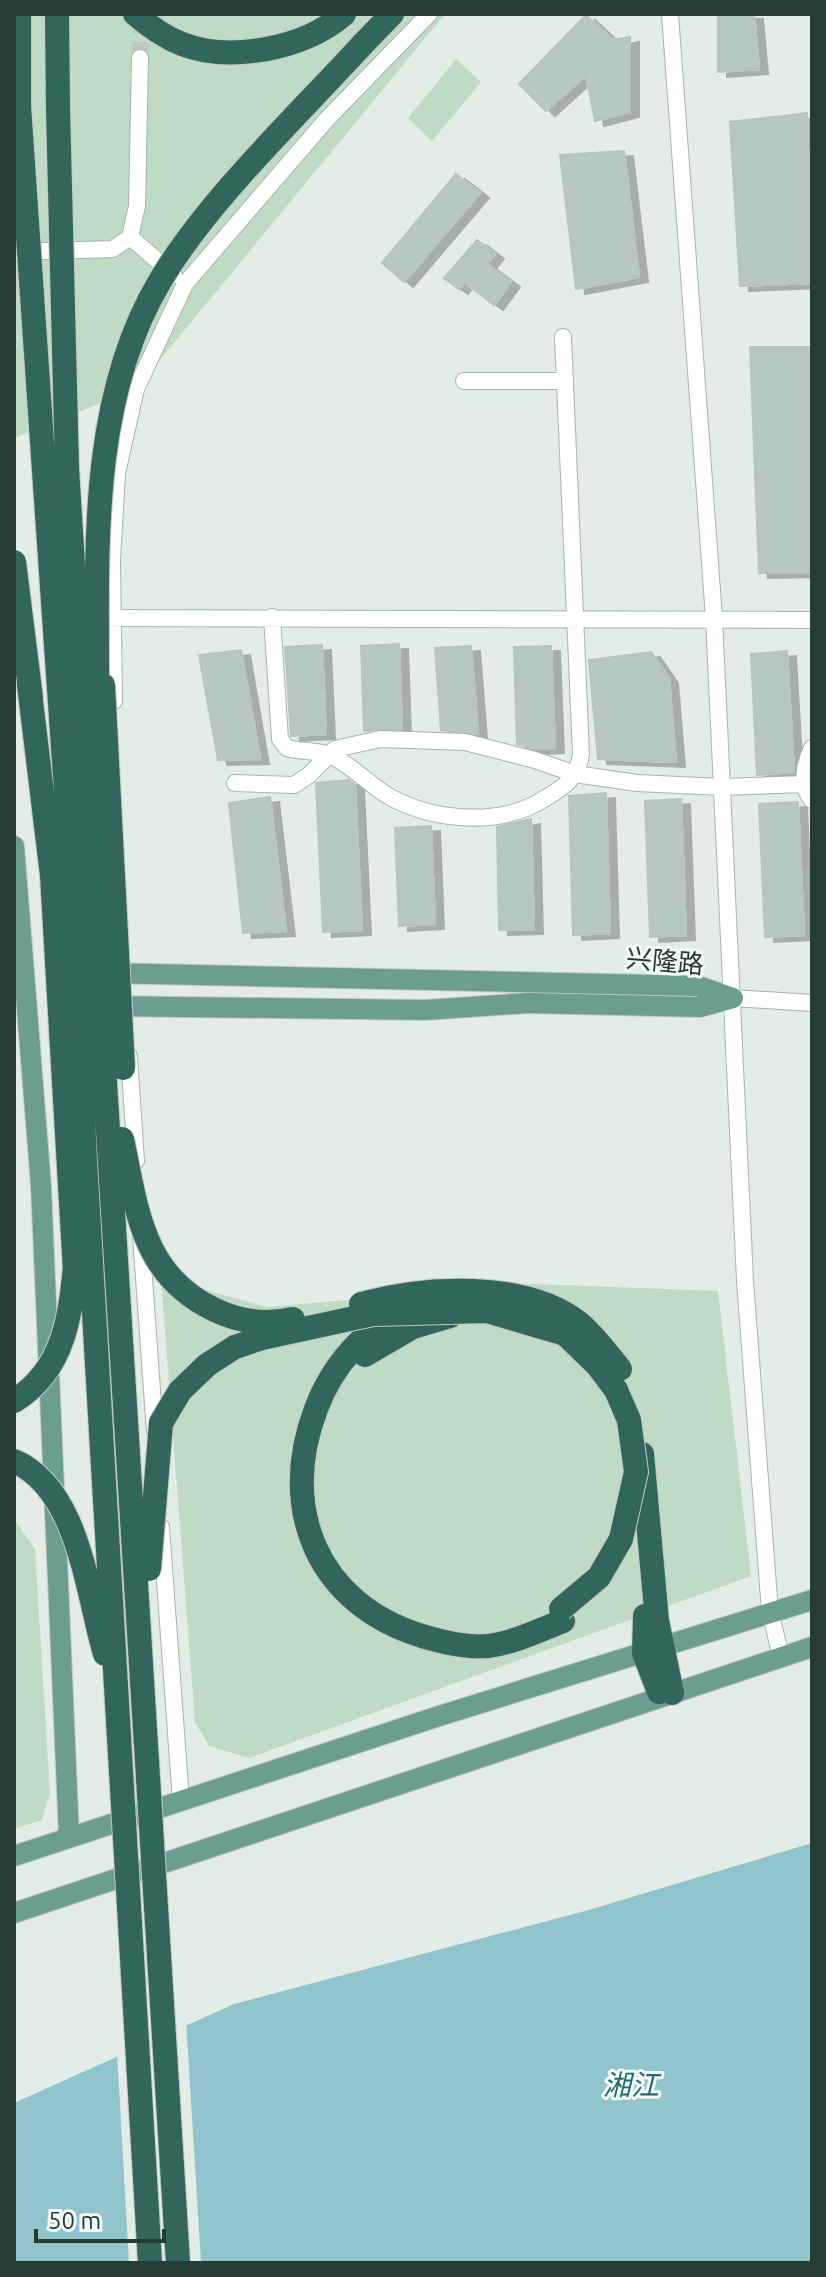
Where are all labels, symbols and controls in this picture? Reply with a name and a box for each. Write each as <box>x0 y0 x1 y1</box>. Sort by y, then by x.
street label: 兴隆路 <box>625 943 705 979</box>
water label: 湘江 <box>603 2069 662 2100</box>
scale bar <box>36 2193 164 2243</box>
text: 50 m <box>48 2207 101 2234</box>

